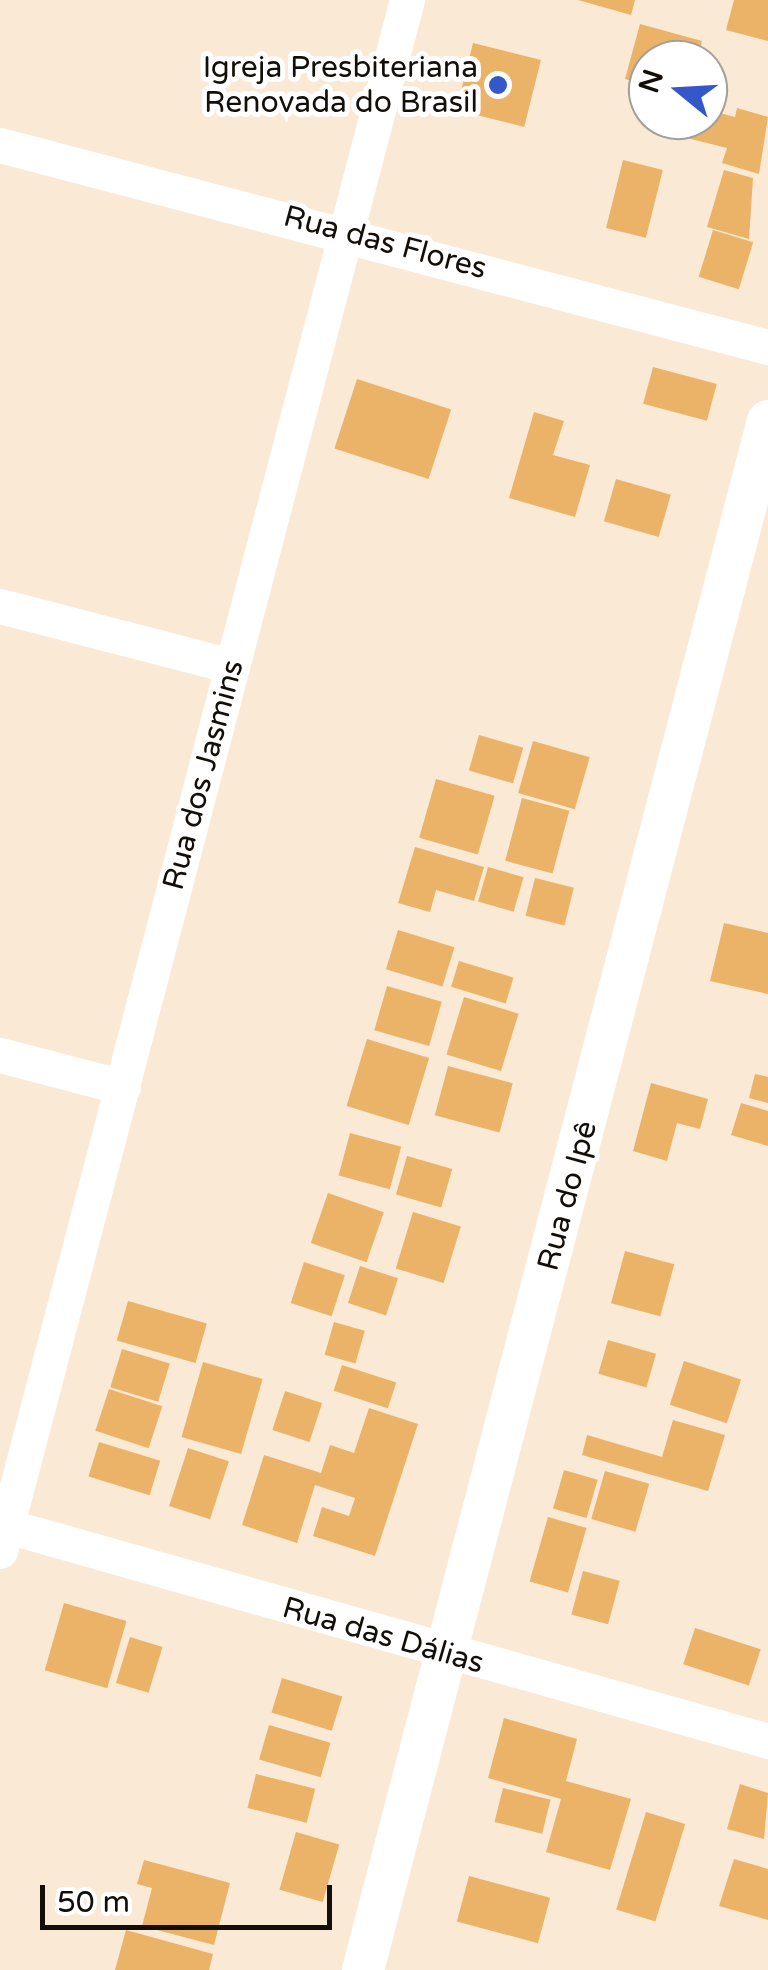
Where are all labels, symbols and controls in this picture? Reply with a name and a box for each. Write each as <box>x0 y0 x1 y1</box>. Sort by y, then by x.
north arrow <box>628 40 728 140</box>
place label: Igreja Presbiteriana Renovada do Brasil <box>203 50 478 120</box>
text: N <box>632 65 671 97</box>
marker: Igreja Presbiteriana Renovada do Brasil <box>487 74 509 96</box>
street label: Rua das Flores <box>280 199 490 287</box>
street label: Rua dos Jasmins <box>156 656 252 894</box>
street label: Rua do Ipê <box>531 1117 605 1275</box>
street label: Rua das Dálias <box>278 1590 488 1682</box>
scale bar <box>45 1865 338 1927</box>
text: 50 m <box>57 1884 130 1921</box>

